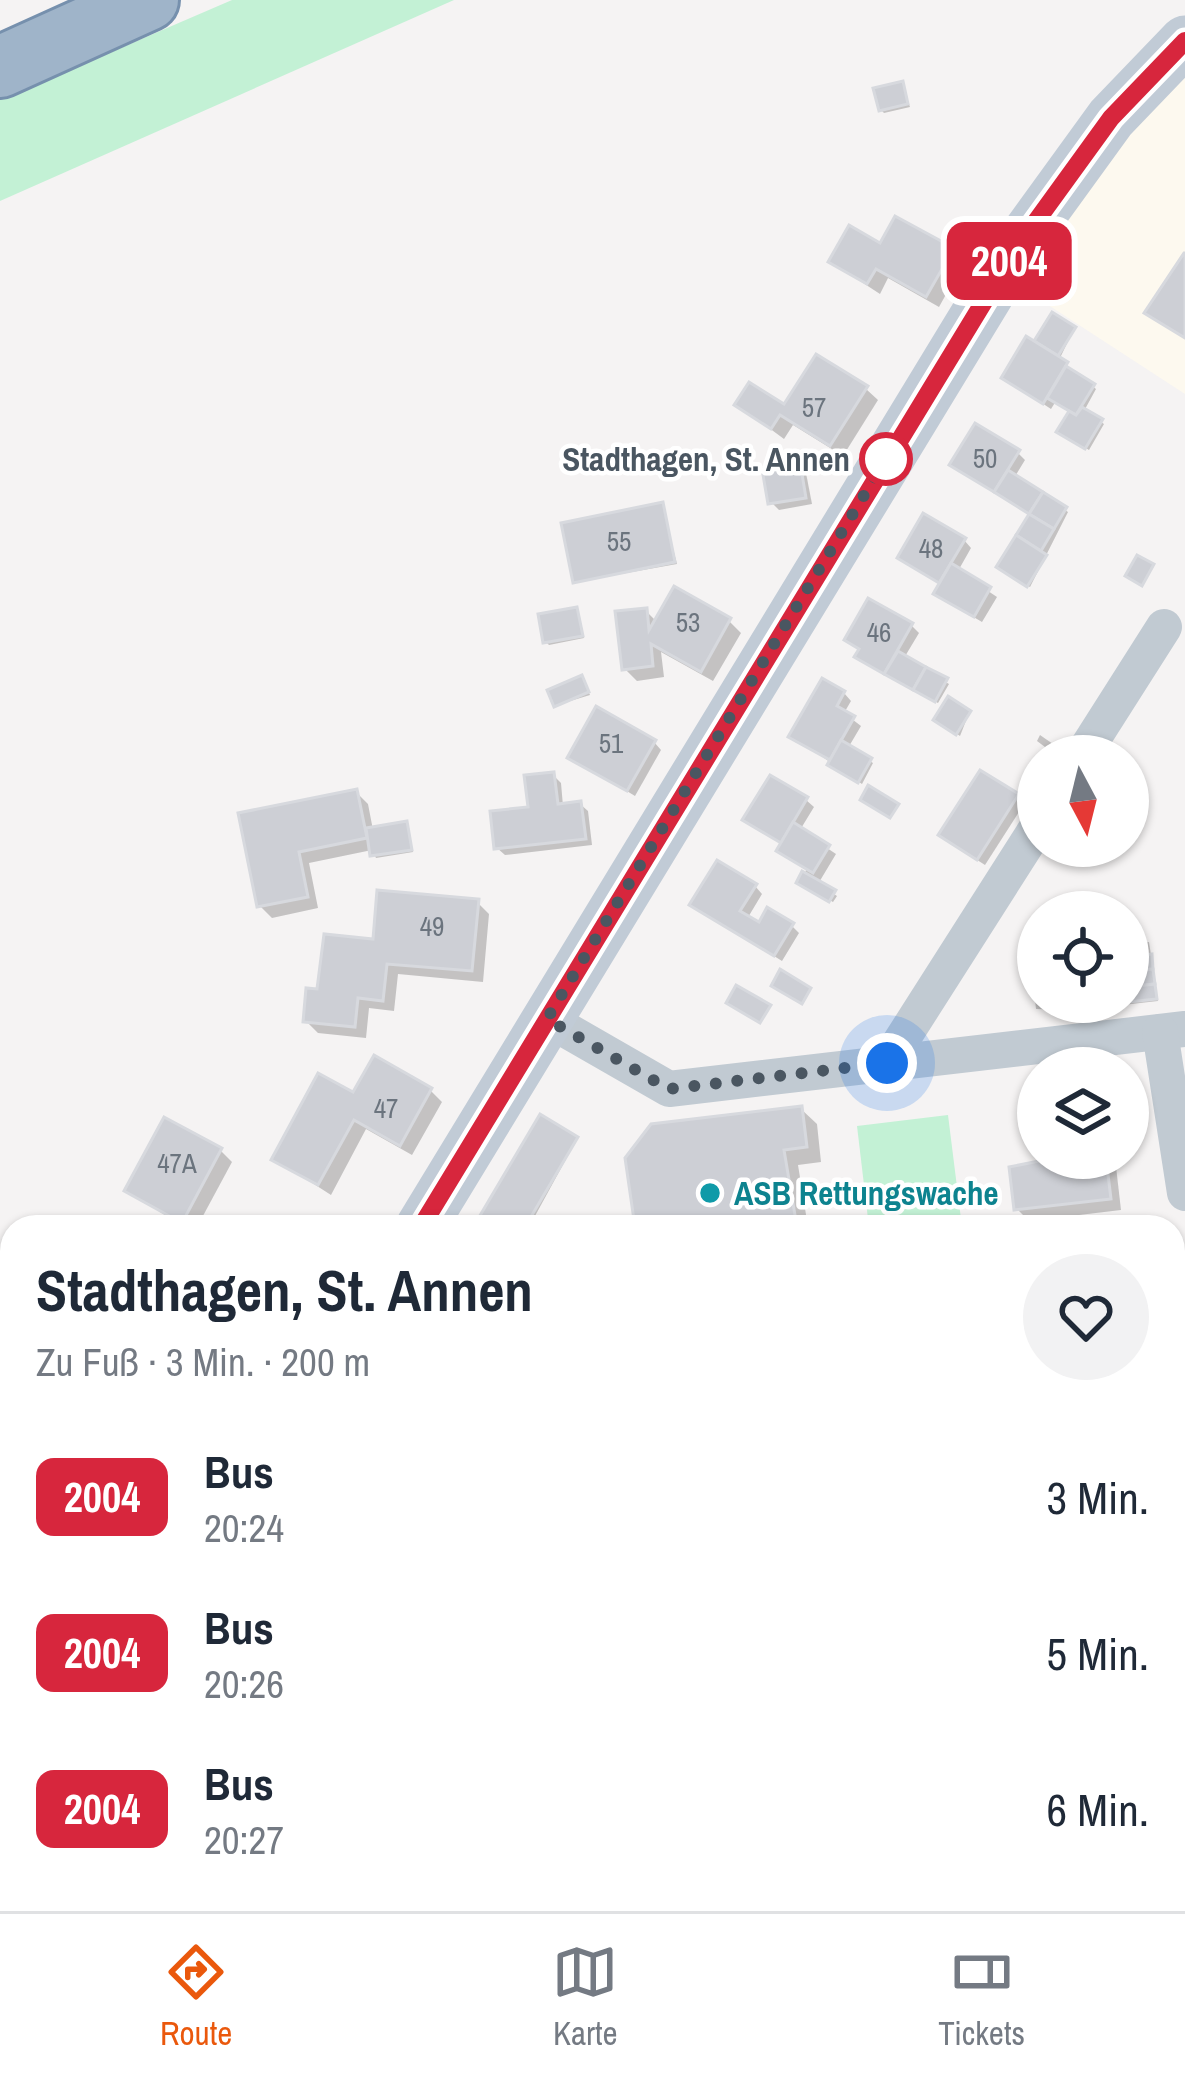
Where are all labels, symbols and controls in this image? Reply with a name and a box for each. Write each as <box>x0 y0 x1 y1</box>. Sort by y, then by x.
line badge: 2004 <box>925 222 1093 300</box>
text: 2004 <box>971 233 1047 289</box>
house number: 57 <box>802 389 826 425</box>
marker: Stadthagen, St. Annen <box>861 434 911 484</box>
place label: Stadthagen, St. Annen <box>562 437 850 481</box>
house number: 50 <box>973 440 997 476</box>
house number: 55 <box>607 523 631 559</box>
house number: 48 <box>919 530 943 566</box>
house number: 53 <box>676 604 700 640</box>
house number: 46 <box>867 614 891 650</box>
house number: 51 <box>599 725 624 761</box>
north arrow <box>1017 735 1149 867</box>
map controls <box>1017 735 1149 1179</box>
button: locate <box>1017 891 1149 1023</box>
house number: 49 <box>420 908 444 944</box>
your location <box>857 1033 917 1093</box>
button: layers <box>1017 1047 1149 1179</box>
house number: 47 <box>374 1090 398 1126</box>
house number: 47A <box>157 1145 197 1181</box>
place label: ASB Rettungswache <box>734 1171 999 1215</box>
marker: ASB Rettungswache <box>697 1180 723 1206</box>
text: Stadthagen, St. Annen <box>36 1252 533 1329</box>
button: heart <box>1023 1254 1149 1380</box>
text: Zu Fuß · 3 Min. · 200 m <box>36 1336 370 1388</box>
text: Bus <box>204 1441 274 1502</box>
text: 3 Min. <box>1046 1467 1149 1528</box>
text: 2004 <box>64 1469 140 1525</box>
text: 20:24 <box>204 1502 284 1554</box>
text: Bus <box>204 1597 274 1658</box>
text: 5 Min. <box>1046 1623 1149 1684</box>
text: 2004 <box>64 1625 140 1681</box>
text: 20:26 <box>204 1658 284 1710</box>
text: Bus <box>204 1753 274 1814</box>
text: 6 Min. <box>1046 1779 1149 1840</box>
text: 2004 <box>64 1781 140 1837</box>
text: 20:27 <box>204 1814 284 1866</box>
tab: Route <box>160 1939 232 2055</box>
tab: Karte <box>552 1939 618 2055</box>
tab: Tickets <box>938 1939 1025 2055</box>

